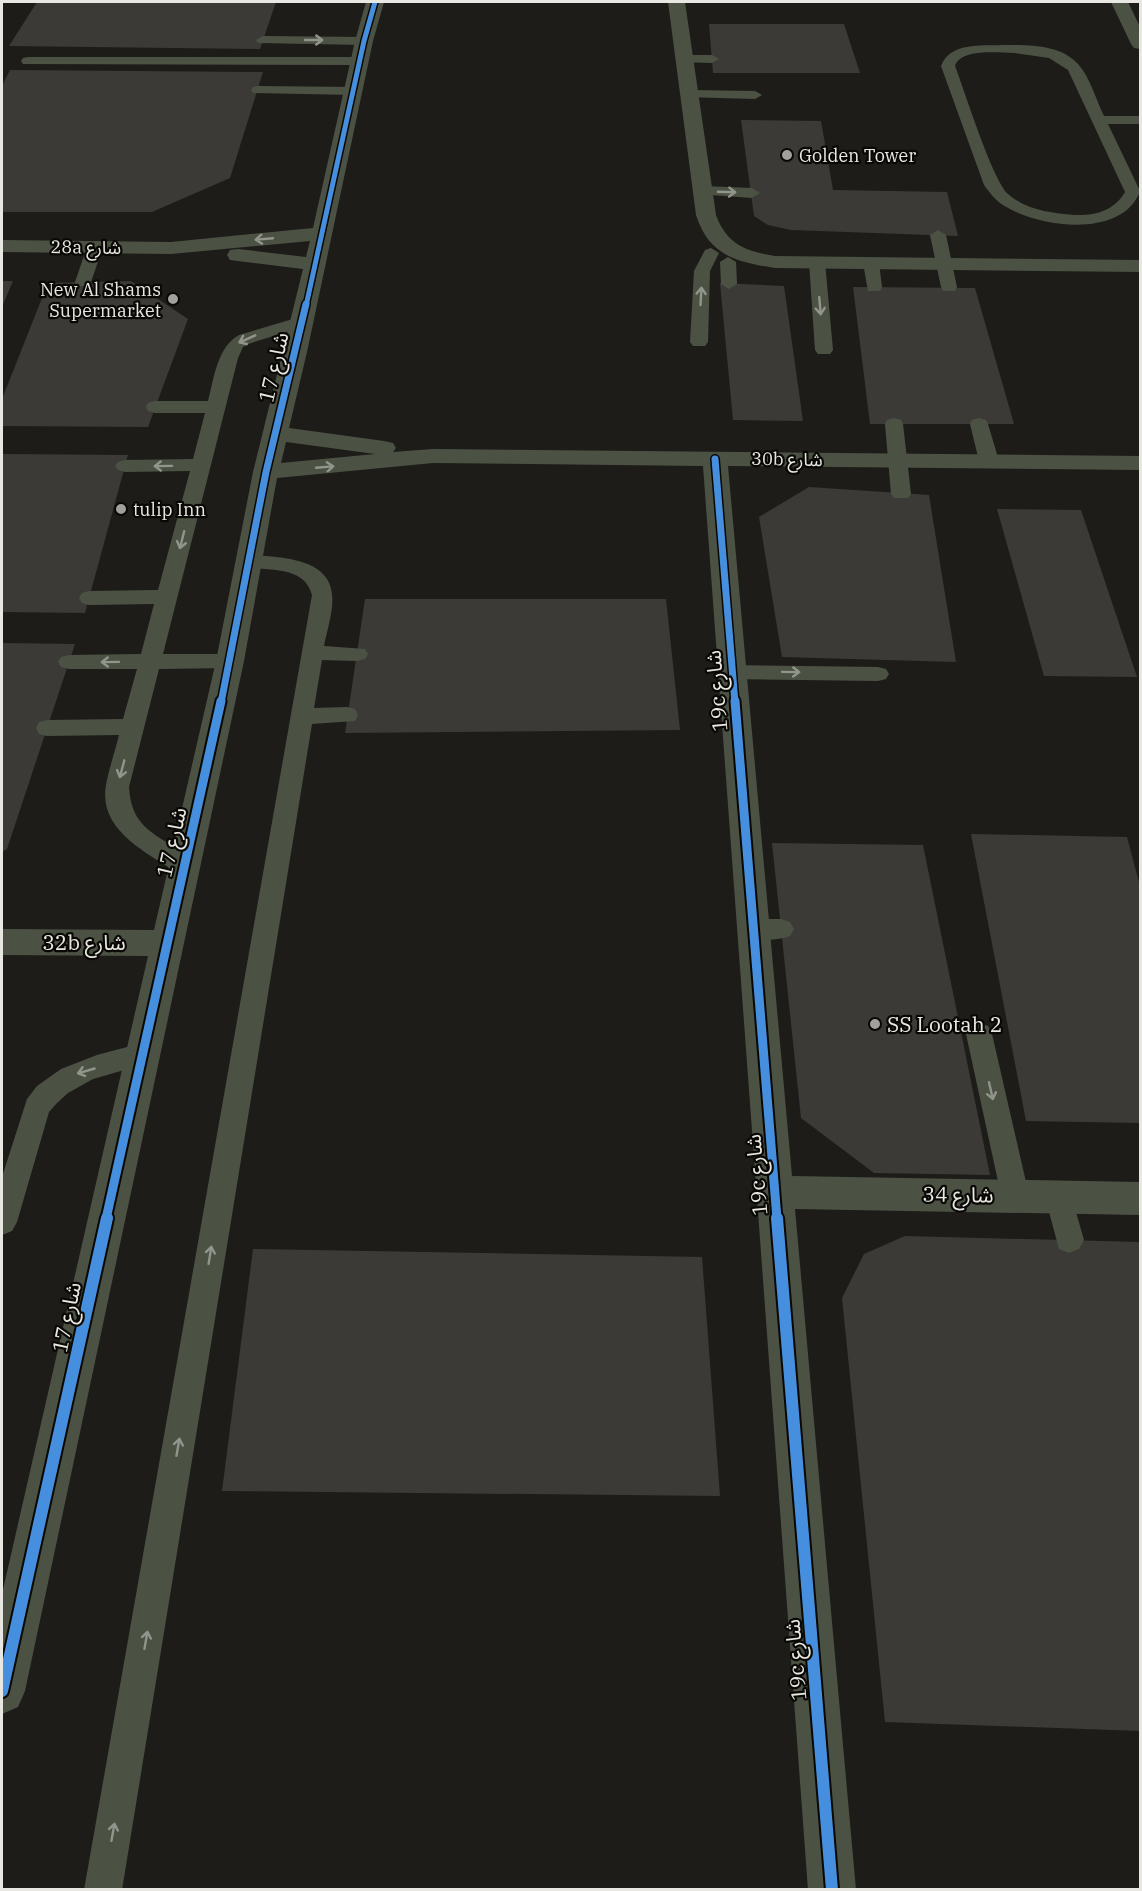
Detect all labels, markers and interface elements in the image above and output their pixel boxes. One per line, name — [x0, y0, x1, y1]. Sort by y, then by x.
one-way arrow — [303, 34, 323, 46]
place label: Golden Tower — [799, 144, 916, 167]
marker: Golden Tower — [780, 148, 794, 162]
one-way arrow — [717, 187, 737, 198]
one-way arrow — [255, 234, 274, 245]
street label: 28a شارع — [50, 235, 122, 262]
place label: New Al Shams Supermarket — [40, 278, 161, 322]
one-way arrow — [696, 287, 707, 307]
marker: New Al Shams Supermarket — [166, 292, 180, 306]
one-way arrow — [815, 296, 826, 316]
street label: شارع 17 — [251, 329, 297, 405]
one-way arrow — [239, 334, 257, 345]
street label: 30b شارع — [751, 447, 823, 474]
one-way arrow — [154, 460, 174, 472]
one-way arrow — [314, 461, 334, 472]
place label: tulip Inn — [133, 498, 206, 521]
marker: tulip Inn — [114, 502, 128, 516]
one-way arrow — [176, 530, 187, 549]
street label: 19c شارع — [698, 649, 736, 733]
one-way arrow — [101, 656, 121, 668]
one-way arrow — [781, 667, 801, 678]
one-way arrow — [116, 760, 128, 779]
street label: شارع 17 — [149, 804, 195, 880]
street label: 32b شارع — [42, 928, 126, 958]
place label: SS Lootah 2 — [887, 1010, 1002, 1038]
marker: SS Lootah 2 — [868, 1017, 882, 1031]
one-way arrow — [76, 1066, 95, 1077]
one-way arrow — [986, 1081, 998, 1100]
street label: 19c شارع — [738, 1133, 776, 1217]
street label: شارع 34 — [922, 1179, 994, 1211]
one-way arrow — [205, 1246, 216, 1265]
street label: شارع 17 — [45, 1279, 89, 1355]
one-way arrow — [173, 1438, 184, 1458]
street label: 19c شارع — [777, 1618, 815, 1702]
one-way arrow — [140, 1630, 151, 1650]
one-way arrow — [108, 1822, 119, 1842]

